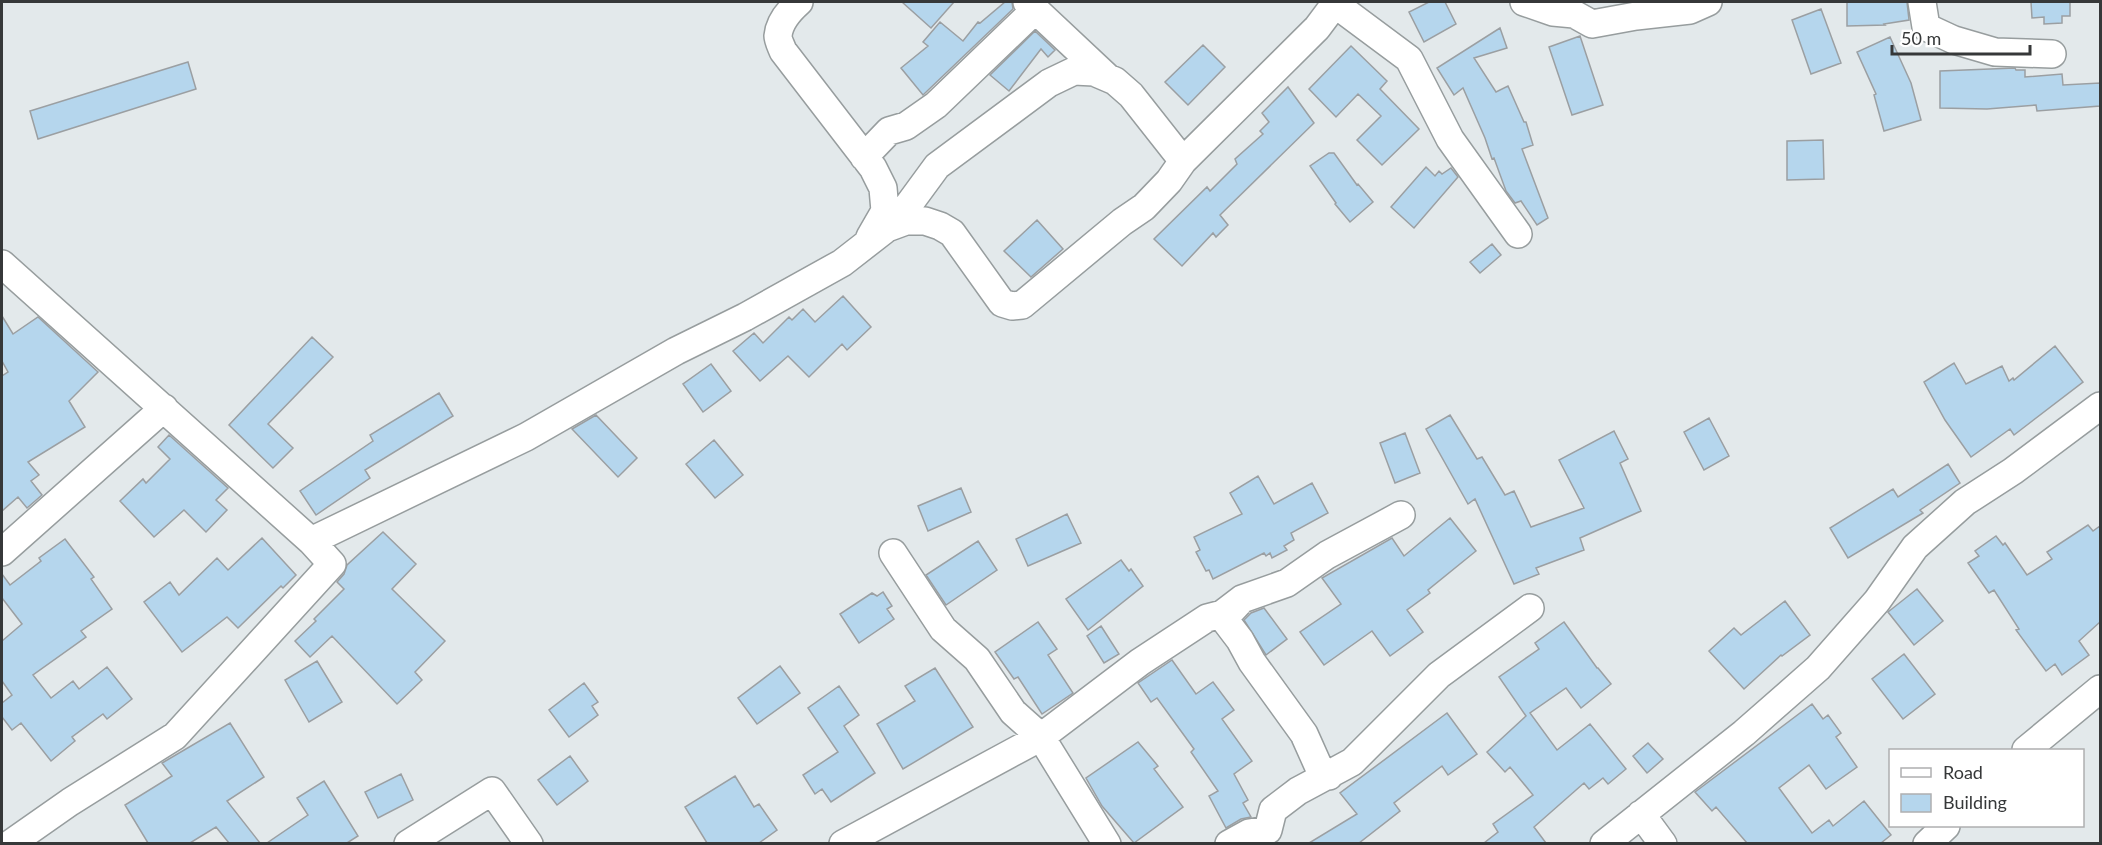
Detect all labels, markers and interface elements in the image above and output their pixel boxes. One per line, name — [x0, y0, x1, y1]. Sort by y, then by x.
scale bar — [1892, 18, 2030, 56]
text: 50 m — [1901, 27, 1941, 49]
legend — [1889, 749, 2084, 827]
text: Road — [1943, 761, 1983, 783]
text: Building — [1943, 791, 2007, 813]

